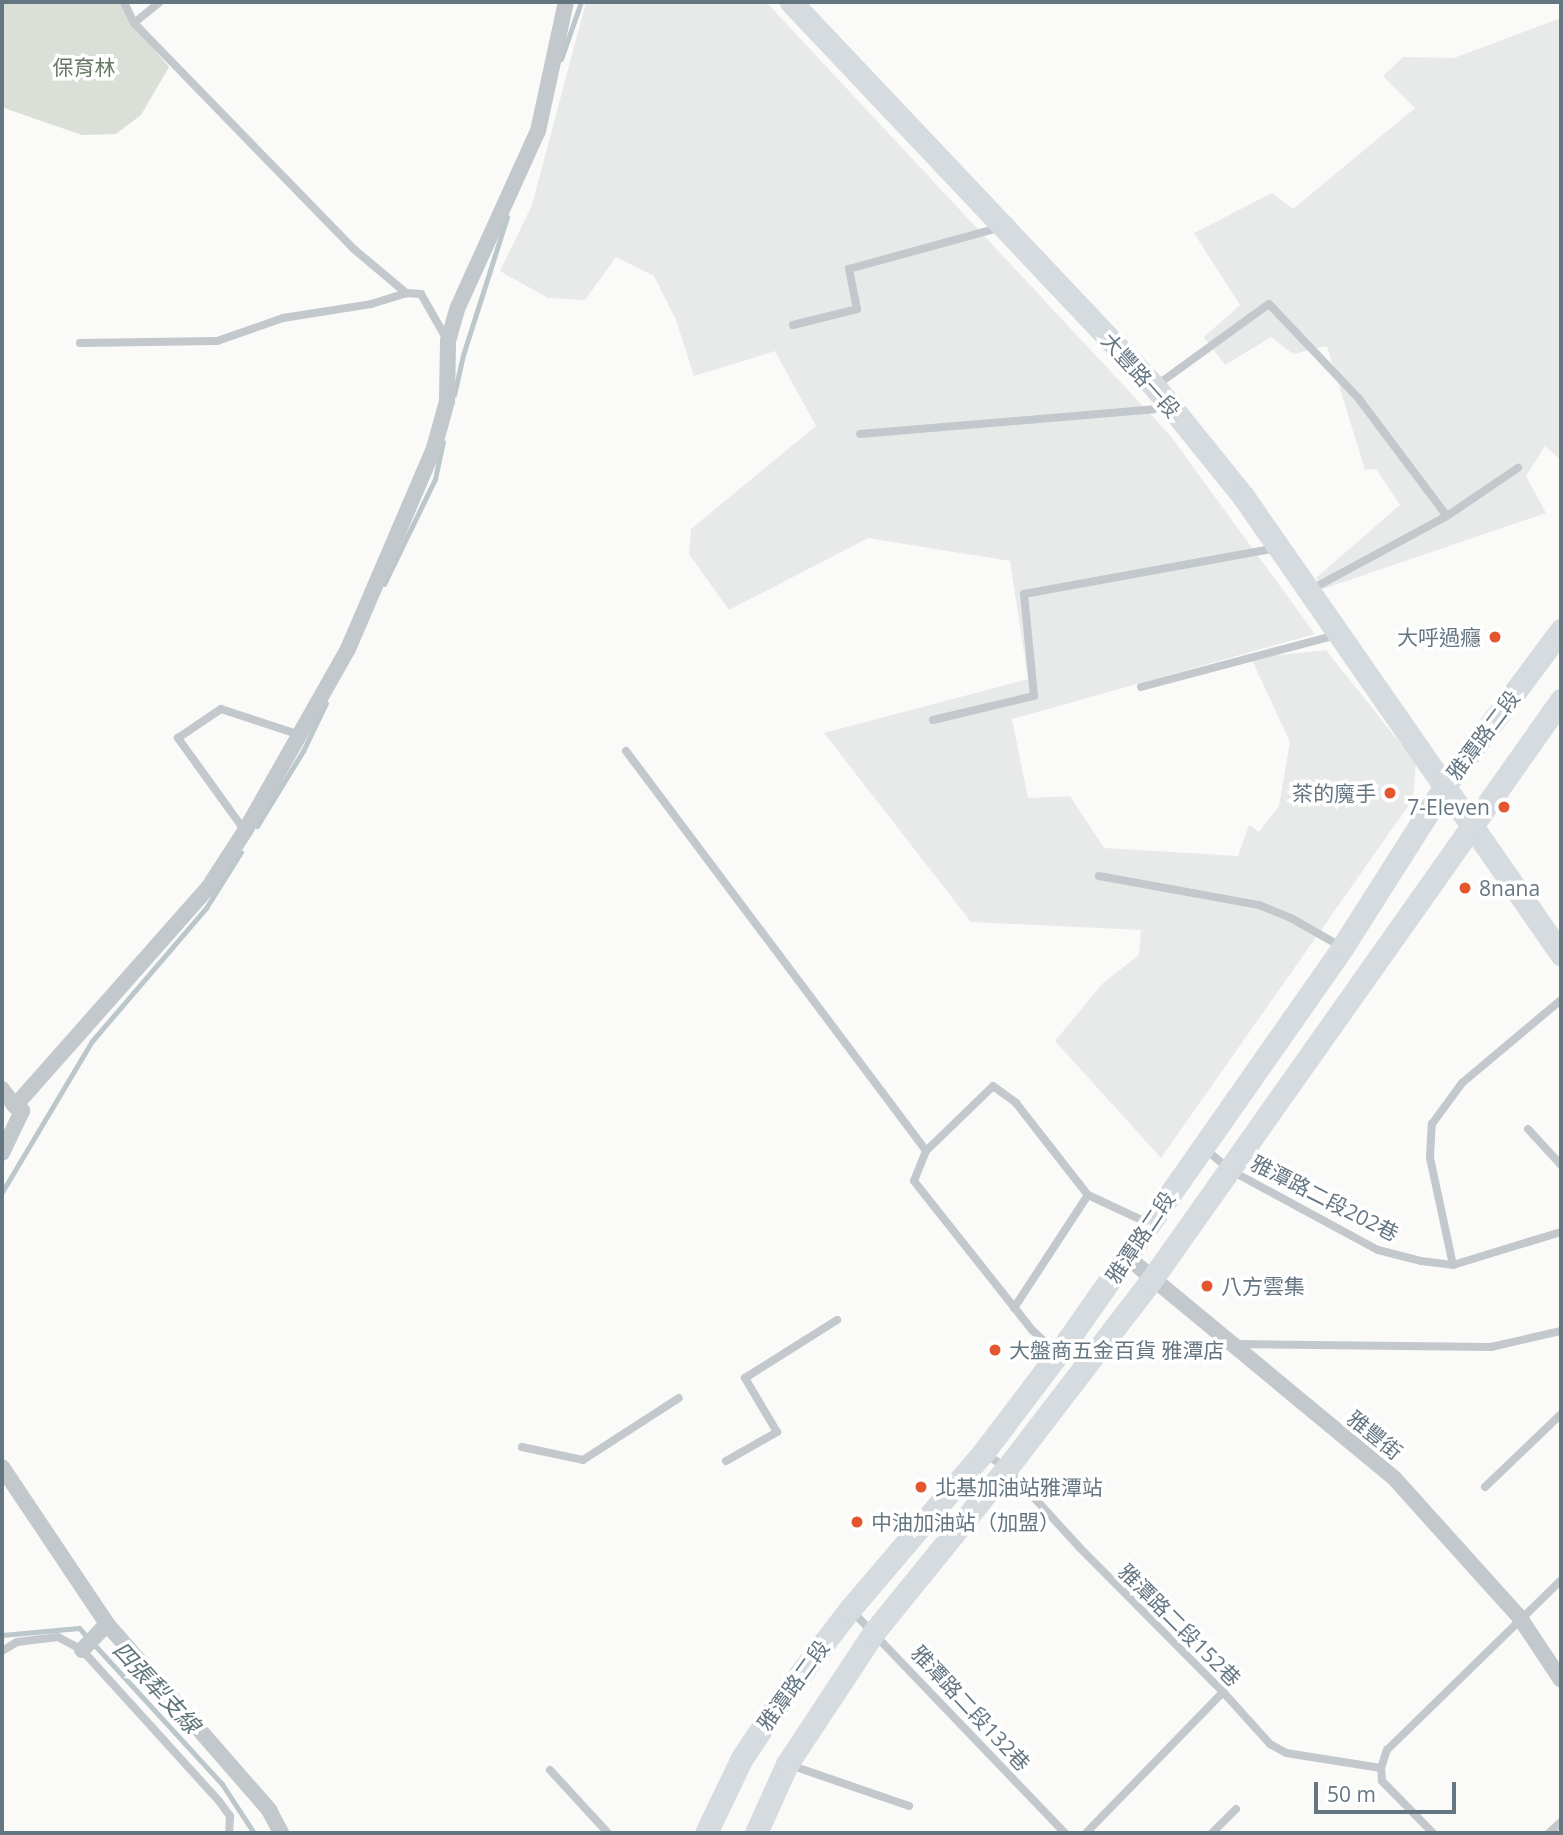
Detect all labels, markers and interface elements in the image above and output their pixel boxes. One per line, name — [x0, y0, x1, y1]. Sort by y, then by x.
park label: 保育林 — [53, 54, 115, 80]
street label: 大豐路一段 — [1097, 328, 1185, 422]
place label: 大呼過癮 — [1397, 624, 1481, 650]
marker: 大呼過癮 — [1487, 629, 1503, 645]
street label: 雅潭路二段 — [1441, 685, 1525, 785]
place label: 茶的魔手 — [1292, 780, 1376, 806]
marker: 茶的魔手 — [1382, 785, 1398, 801]
place label: 7-Eleven — [1407, 794, 1490, 820]
marker: 7-Eleven — [1496, 799, 1512, 815]
place label: 8nana — [1479, 875, 1540, 901]
marker: 8nana — [1457, 880, 1473, 896]
street label: 雅潭路二段202巷 — [1247, 1150, 1403, 1246]
street label: 雅潭路二段 — [1100, 1186, 1180, 1288]
place label: 八方雲集 — [1221, 1273, 1305, 1299]
marker: 八方雲集 — [1199, 1278, 1215, 1294]
place label: 大盤商五金百貨 雅潭店 — [1009, 1337, 1224, 1363]
marker: 大盤商五金百貨 雅潭店 — [987, 1342, 1003, 1358]
street label: 雅豐街 — [1343, 1405, 1407, 1465]
place label: 北基加油站雅潭站 — [935, 1474, 1103, 1500]
marker: 北基加油站雅潭站 — [913, 1479, 929, 1495]
place label: 中油加油站（加盟） — [871, 1509, 1060, 1535]
marker: 中油加油站（加盟） — [849, 1514, 865, 1530]
street label: 雅潭路二段152巷 — [1114, 1559, 1246, 1691]
street label: 雅潭路二段 — [752, 1635, 834, 1735]
water label: 四張犁支線 — [108, 1636, 206, 1738]
street label: 雅潭路二段132巷 — [907, 1640, 1035, 1776]
scale bar — [1318, 1769, 1460, 1813]
text: 50 m — [1327, 1780, 1376, 1808]

